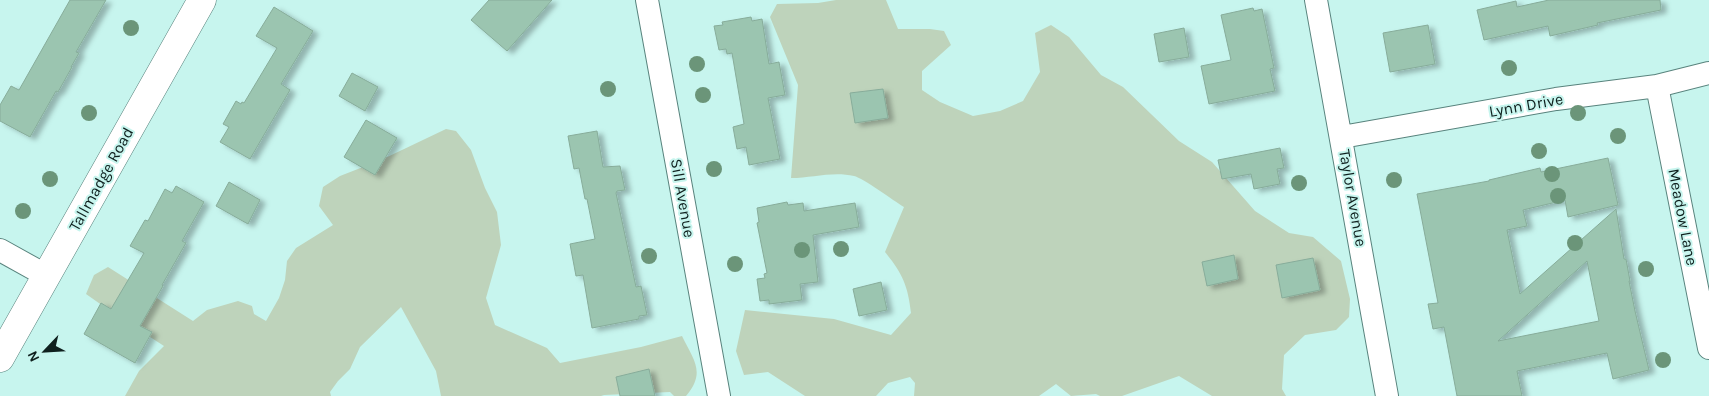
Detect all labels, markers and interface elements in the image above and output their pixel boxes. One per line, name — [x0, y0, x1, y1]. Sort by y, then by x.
street label: Lynn Drive — [1487, 89, 1565, 121]
street label: Tallmadge Road — [65, 124, 137, 234]
street label: Taylor Avenue — [1335, 148, 1371, 248]
street label: Sill Avenue — [667, 157, 699, 239]
street label: Meadow Lane — [1664, 167, 1702, 267]
north arrow — [20, 326, 70, 376]
text: N — [24, 348, 43, 364]

